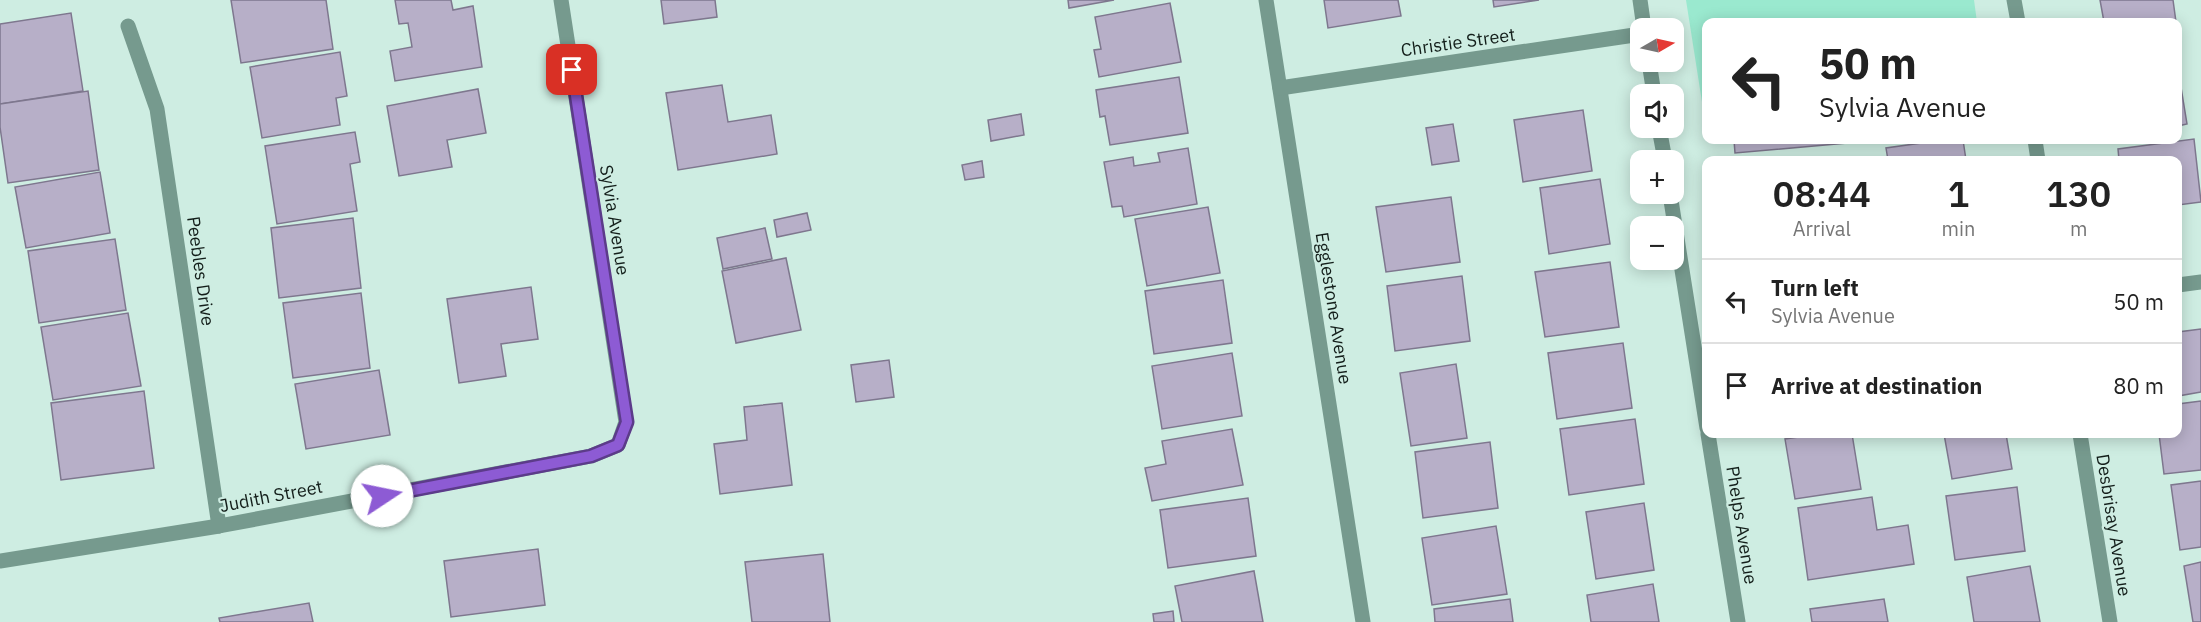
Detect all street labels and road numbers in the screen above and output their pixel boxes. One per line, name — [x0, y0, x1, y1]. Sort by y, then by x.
street label: Christie Street — [1399, 23, 1517, 61]
street label: Sylvia Avenue — [595, 163, 635, 277]
street label: Peebles Drive — [182, 215, 220, 327]
street label: Egglestone Avenue — [1311, 230, 1357, 386]
street label: Desbrisay Avenue — [2091, 452, 2137, 598]
street label: Phelps Avenue — [1721, 464, 1763, 586]
street label: Judith Street — [218, 475, 324, 517]

